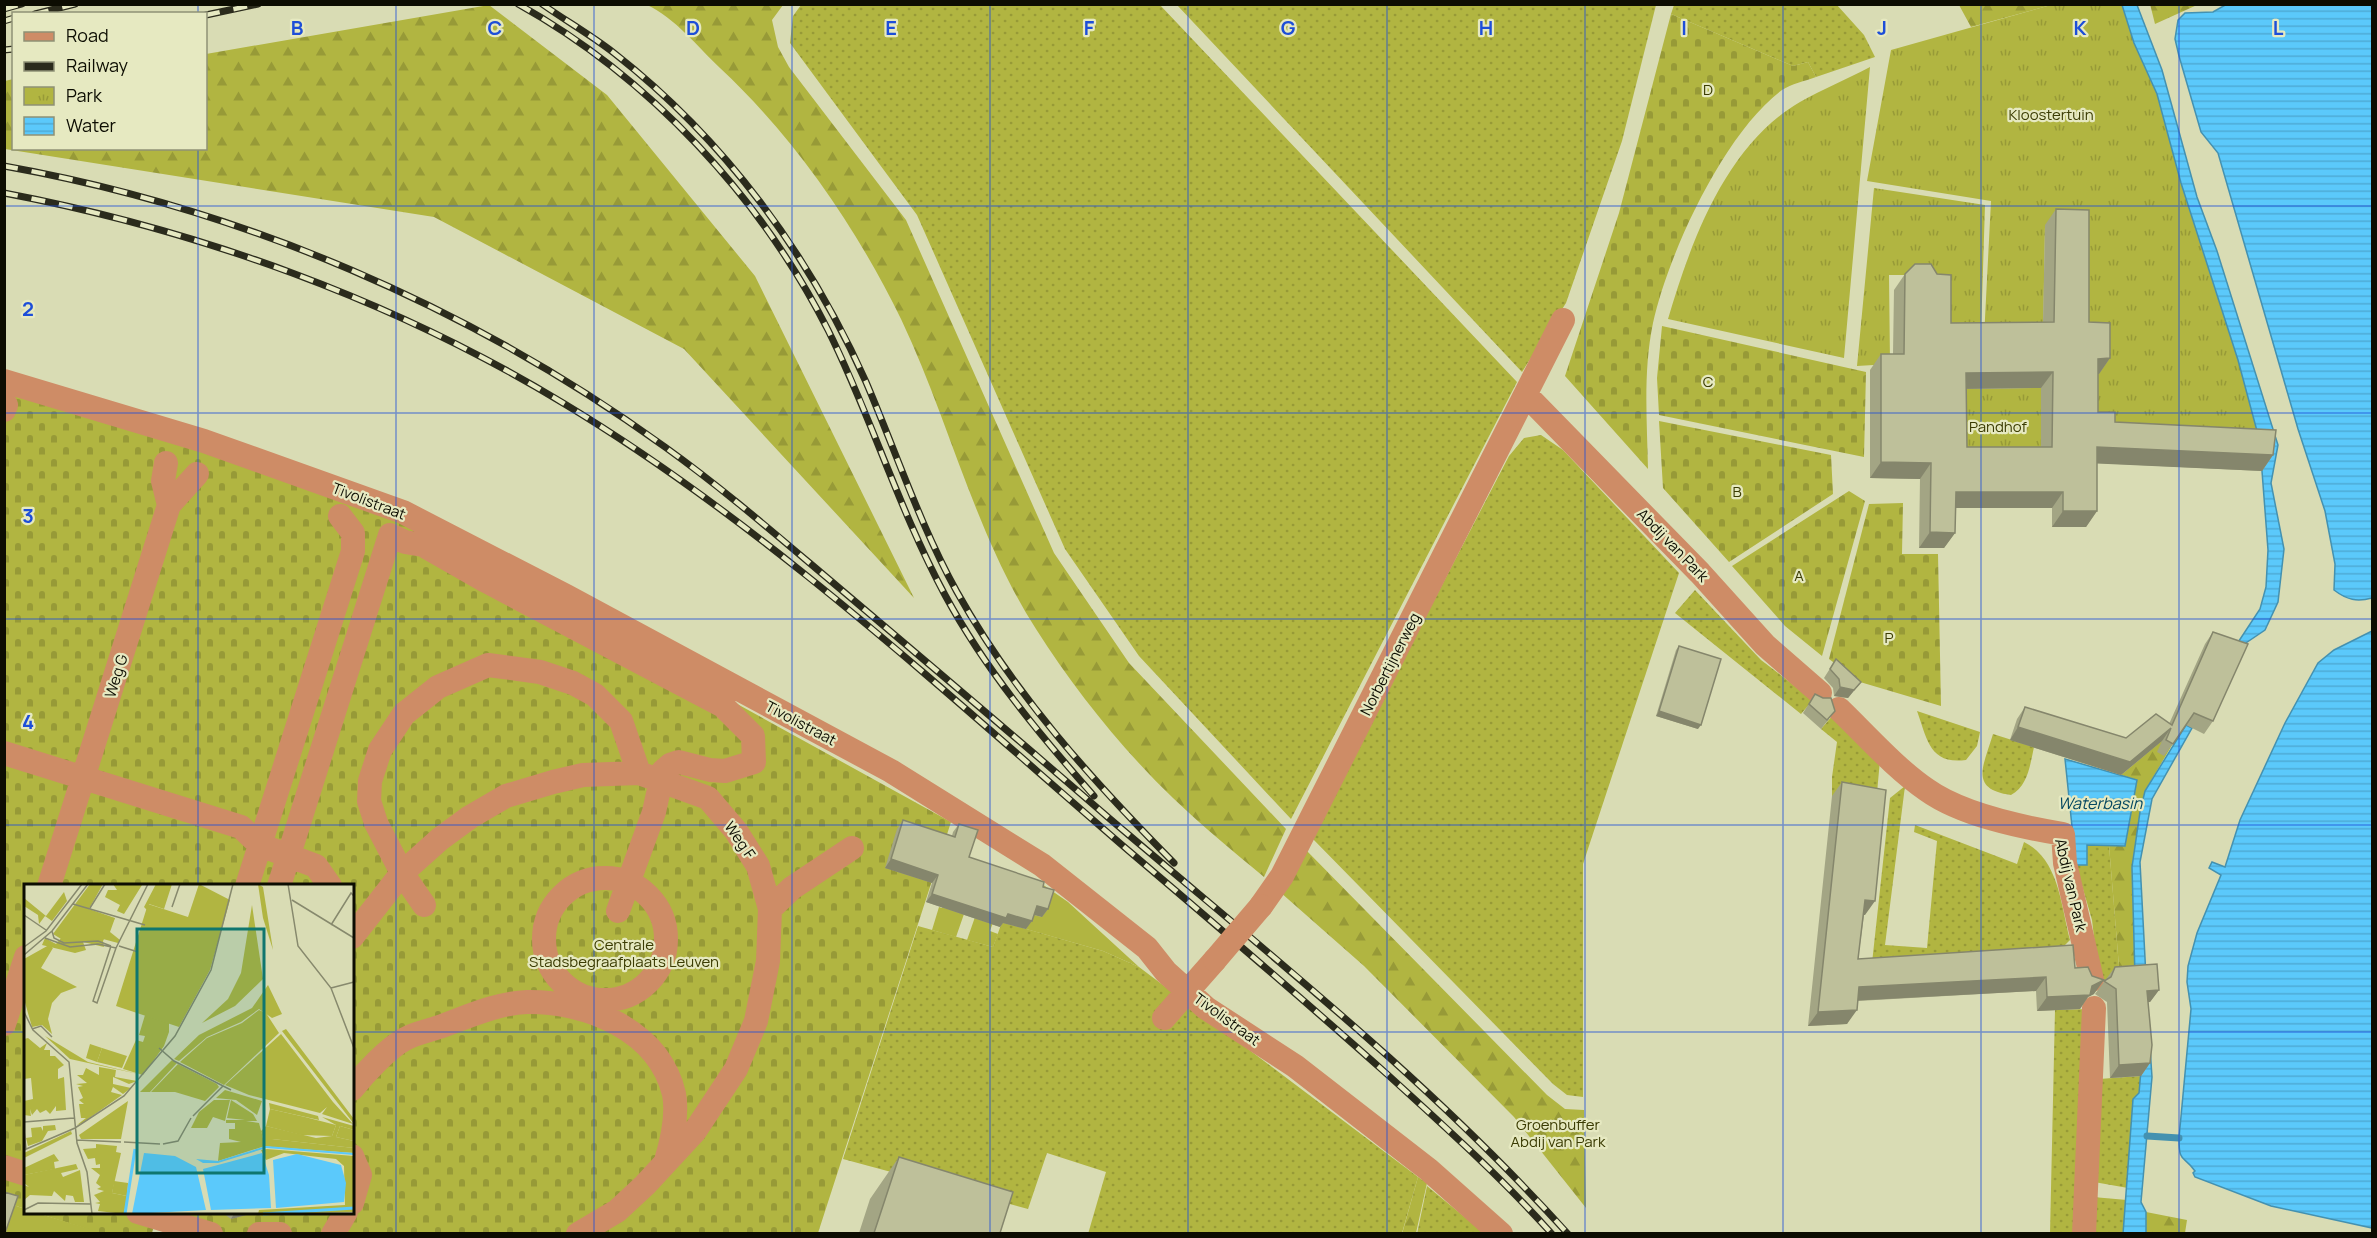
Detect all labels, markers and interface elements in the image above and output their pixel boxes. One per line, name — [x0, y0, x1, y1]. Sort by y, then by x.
legend — [12, 12, 207, 150]
text: B — [291, 14, 304, 41]
text: C — [488, 14, 502, 41]
text: D — [686, 14, 700, 41]
text: E — [885, 14, 897, 41]
text: F — [1084, 14, 1095, 41]
text: G — [1281, 14, 1296, 41]
text: H — [1479, 14, 1493, 41]
text: I — [1681, 14, 1687, 41]
text: J — [1877, 14, 1887, 41]
text: K — [2074, 14, 2087, 41]
text: L — [2273, 14, 2284, 41]
text: Road — [66, 23, 109, 47]
text: Railway — [66, 53, 128, 77]
park label: D — [1703, 79, 1713, 100]
text: Park — [66, 83, 103, 107]
park label: Kloostertuin — [2008, 104, 2094, 125]
text: Water — [66, 113, 116, 137]
text: 2 — [22, 295, 34, 322]
park label: C — [1703, 371, 1714, 392]
park label: Pandhof — [1969, 416, 2028, 437]
street label: Tivolistraat — [329, 477, 409, 525]
park label: B — [1732, 481, 1742, 502]
text: 3 — [22, 502, 34, 529]
street label: Abdij van Park — [1633, 504, 1714, 587]
park label: A — [1794, 565, 1804, 586]
street label: Norbertijnerweg — [1355, 609, 1425, 719]
park label: P — [1884, 627, 1894, 648]
street label: Weg G — [99, 651, 133, 700]
street label: Tivolistraat — [762, 696, 840, 750]
text: 4 — [22, 708, 34, 735]
water label: Waterbasin — [2058, 792, 2143, 814]
street label: Weg F — [720, 817, 761, 863]
street label: Abdij van Park — [2050, 836, 2092, 934]
inset map — [24, 884, 354, 1214]
park label: Centrale Stadsbegraafplaats Leuven — [529, 934, 719, 972]
street label: Tivolistraat — [1190, 988, 1264, 1050]
park label: Groenbuffer Abdij van Park — [1511, 1114, 1606, 1152]

